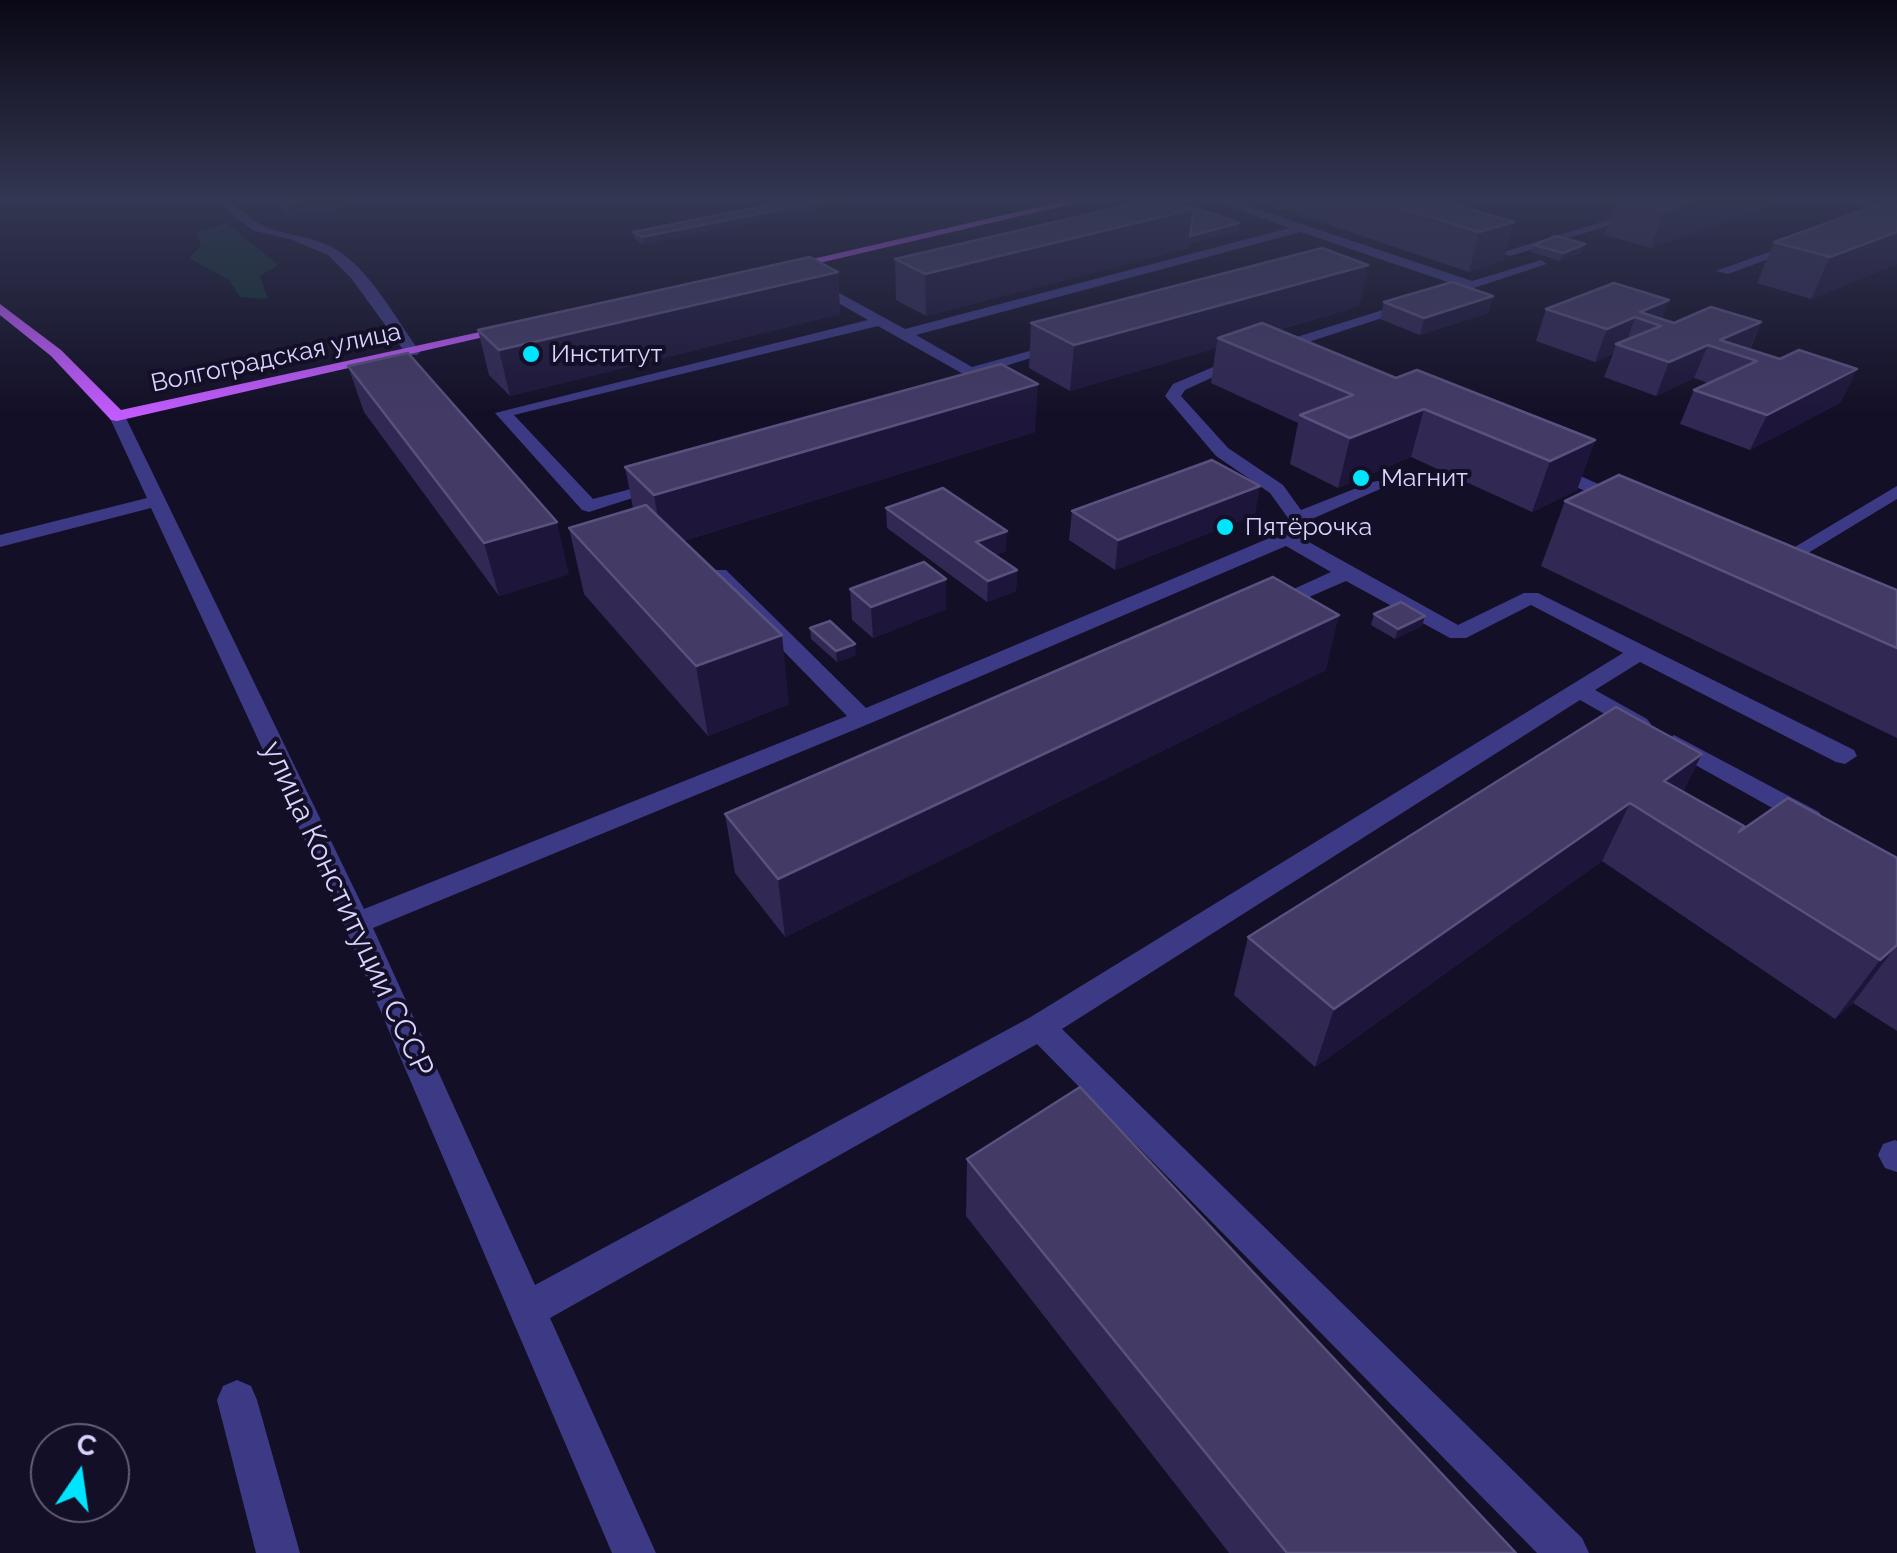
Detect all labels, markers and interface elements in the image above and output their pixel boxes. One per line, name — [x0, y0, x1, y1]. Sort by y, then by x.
street label: Волгоградская улица — [148, 317, 404, 399]
place label: Институт — [551, 339, 662, 369]
marker: Институт — [520, 343, 542, 365]
place label: Магнит — [1381, 463, 1468, 493]
marker: Магнит — [1350, 467, 1372, 489]
place label: Пятёрочка — [1245, 512, 1372, 542]
marker: Пятёрочка — [1214, 516, 1236, 538]
street label: улица Конституции СССР — [253, 736, 441, 1082]
north arrow — [30, 1423, 130, 1523]
text: С — [73, 1427, 99, 1463]

